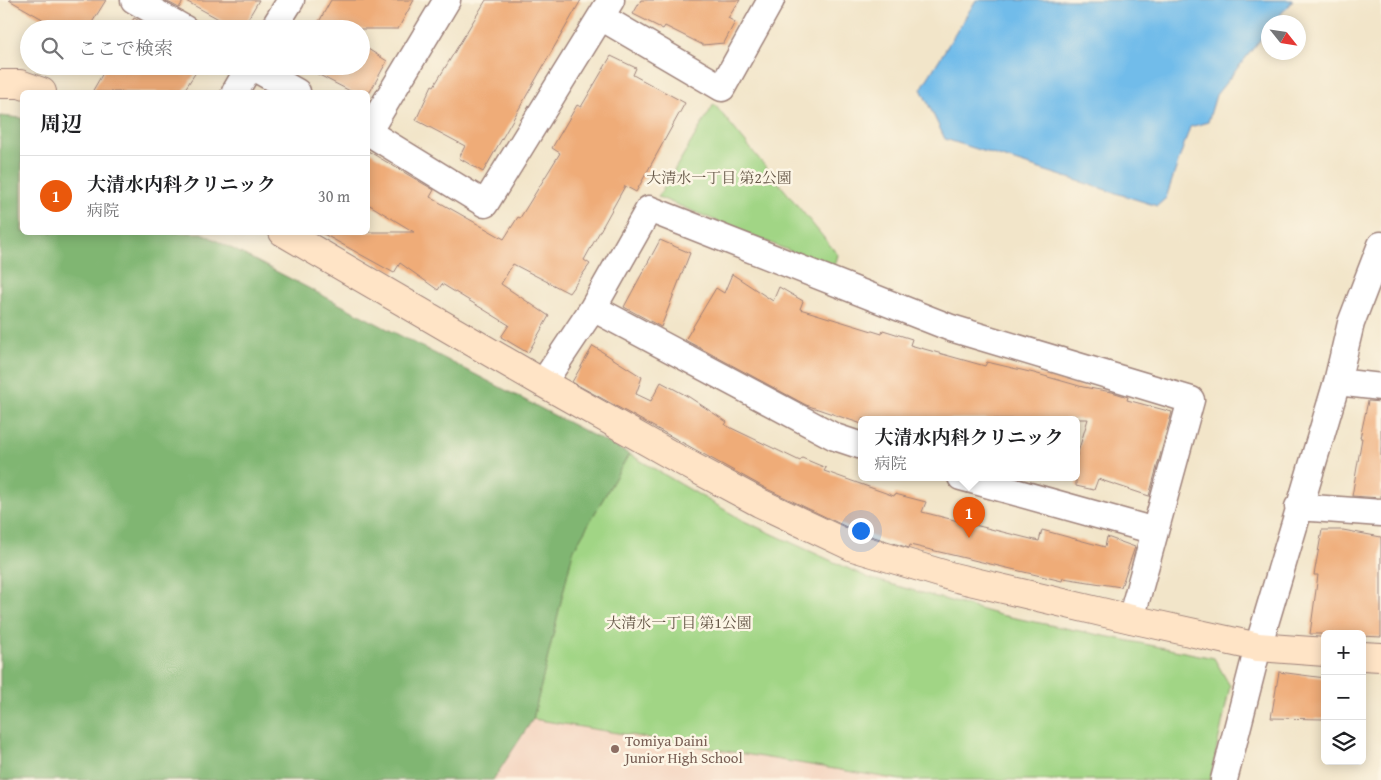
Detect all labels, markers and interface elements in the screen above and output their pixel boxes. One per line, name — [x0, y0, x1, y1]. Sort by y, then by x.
north arrow — [1261, 15, 1306, 60]
search box — [20, 20, 370, 75]
icon: search — [38, 34, 66, 62]
text: ここで検索 — [78, 34, 173, 62]
text: 周辺 — [40, 108, 82, 139]
park label: 大清水一丁目 第2公園 — [646, 167, 792, 188]
text: 大清水内科クリニック — [87, 170, 276, 198]
text: 1 — [52, 184, 60, 208]
text: 30 m — [318, 184, 350, 208]
text: 病院 — [87, 198, 119, 222]
popup — [858, 416, 1080, 481]
text: 大清水内科クリニック — [875, 423, 1063, 451]
text: 病院 — [875, 451, 907, 475]
pin: 1 — [953, 497, 985, 538]
your location — [848, 518, 874, 544]
park label: 大清水一丁目 第1公園 — [606, 612, 752, 633]
map controls — [1321, 630, 1366, 765]
button: + — [1321, 630, 1366, 675]
button: − — [1321, 675, 1366, 720]
button: layers — [1321, 720, 1366, 765]
place label: Tomiya Daini Junior High School — [623, 730, 743, 768]
marker: Tomiya Daini Junior High School — [609, 743, 621, 755]

